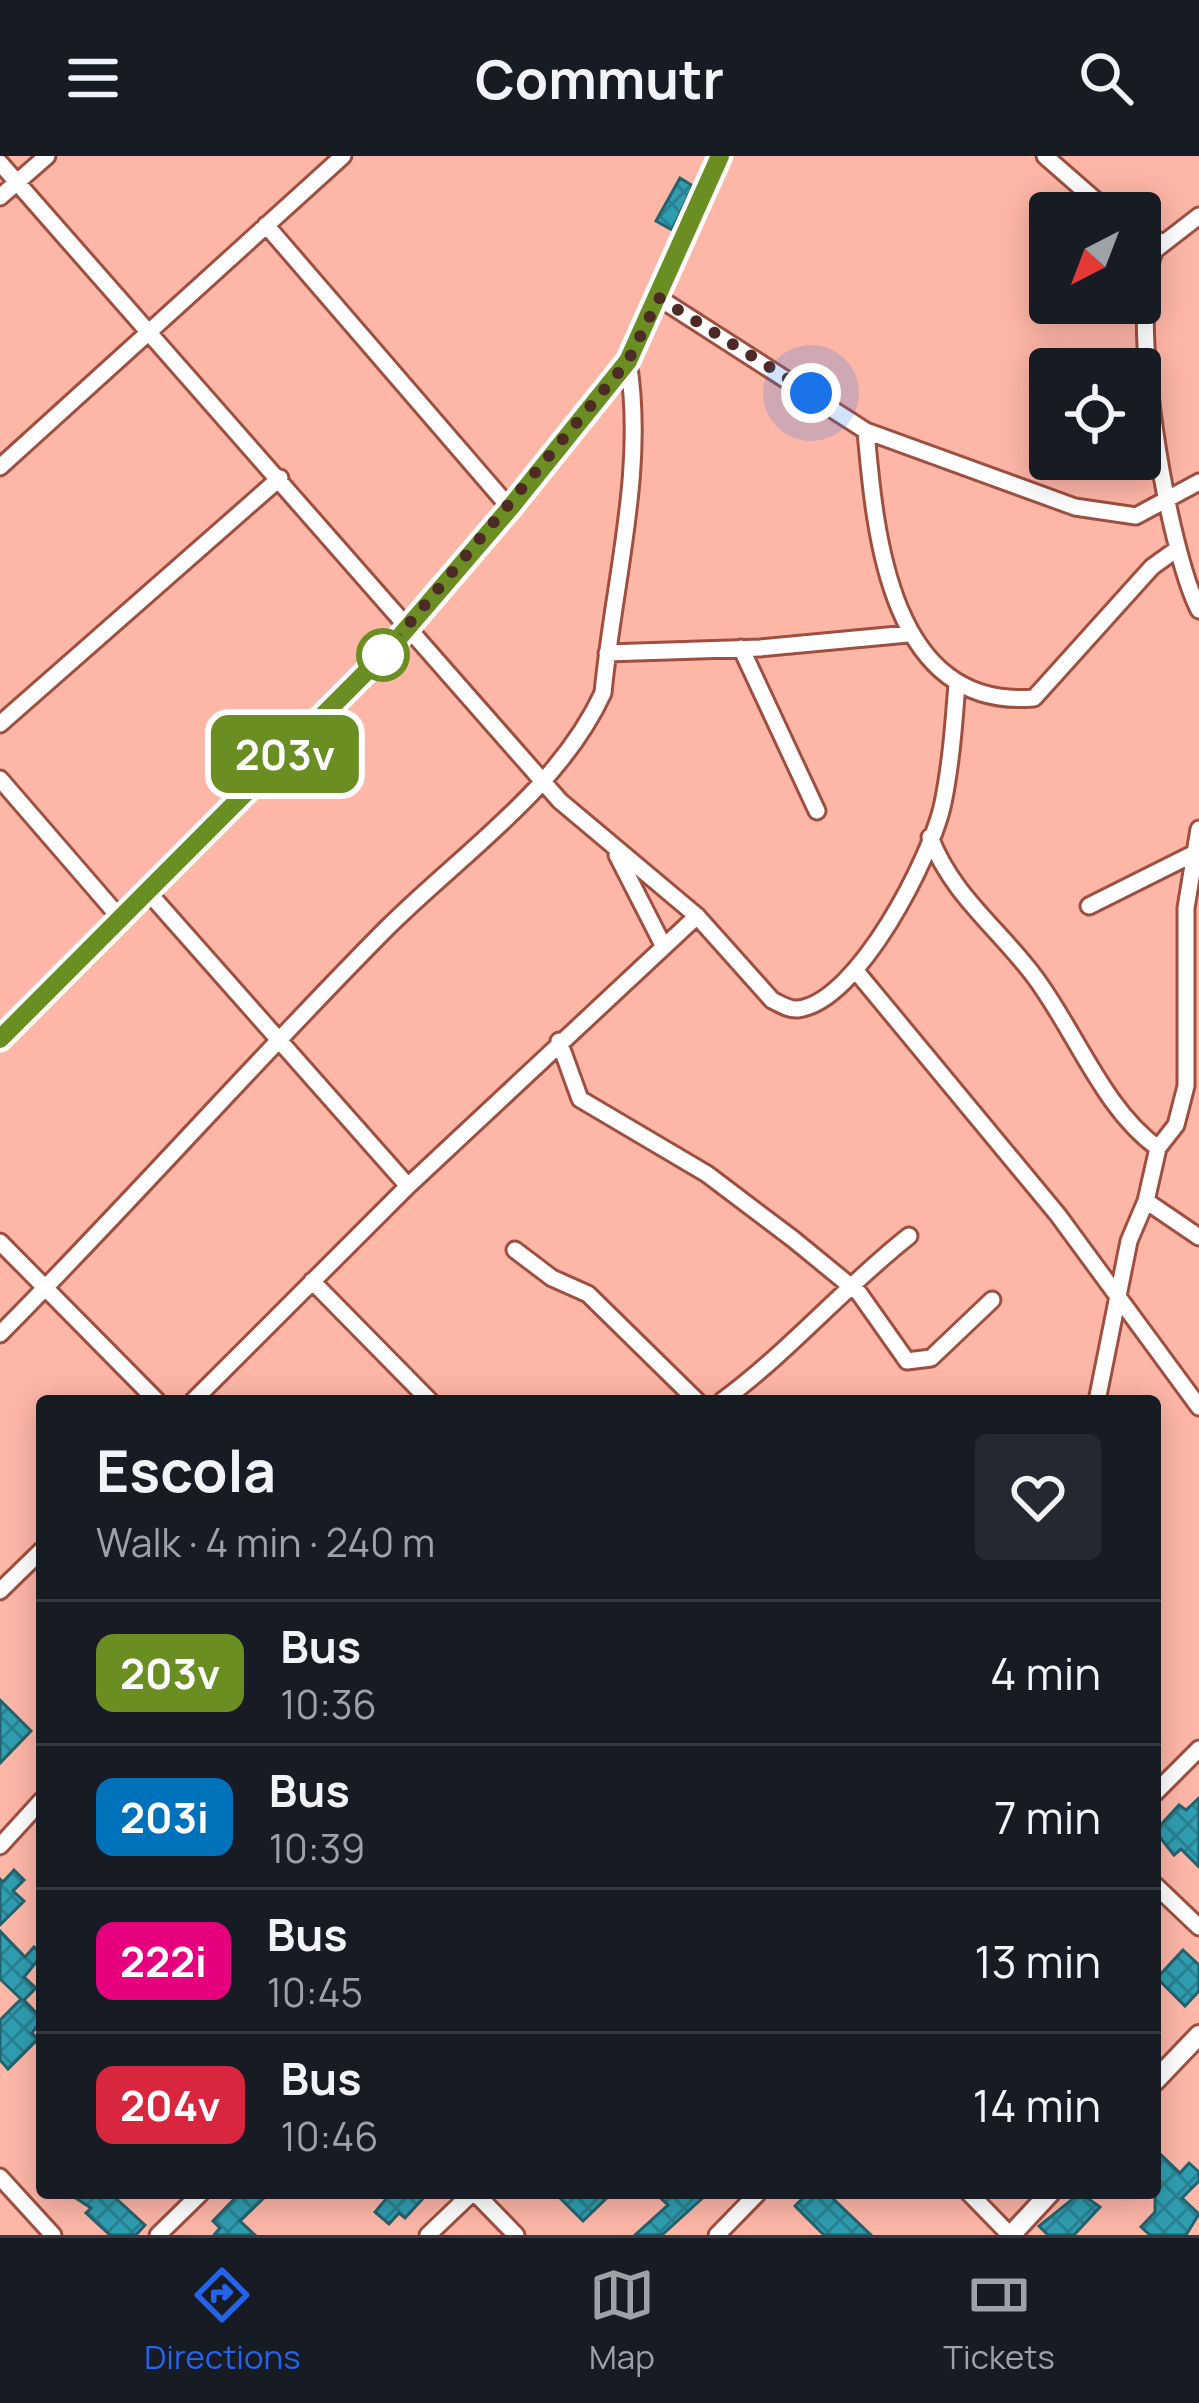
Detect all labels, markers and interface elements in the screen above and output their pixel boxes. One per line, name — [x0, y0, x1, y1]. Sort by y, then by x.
text: Commutr — [475, 41, 724, 115]
icon: menu — [60, 45, 126, 111]
icon: search — [1073, 45, 1139, 111]
north arrow — [1029, 192, 1161, 324]
map controls — [1029, 192, 1161, 480]
button: locate — [1029, 348, 1161, 480]
your location — [781, 363, 841, 423]
unlabelled marker — [358, 630, 408, 680]
line badge: 203v — [201, 715, 369, 793]
text: 203v — [235, 725, 335, 783]
text: Escola — [96, 1431, 276, 1509]
button: heart — [975, 1434, 1101, 1560]
text: Walk · 4 min · 240 m — [96, 1515, 435, 1569]
text: Bus — [280, 1615, 361, 1677]
text: 4 min — [990, 1642, 1101, 1704]
text: 203v — [120, 1644, 220, 1702]
text: 10:36 — [280, 1677, 377, 1731]
text: Bus — [269, 1759, 350, 1821]
text: 7 min — [994, 1786, 1101, 1848]
text: 203i — [120, 1788, 209, 1846]
text: 10:39 — [269, 1821, 365, 1875]
text: Bus — [267, 1903, 348, 1965]
text: 13 min — [974, 1930, 1101, 1992]
text: 222i — [120, 1932, 207, 1990]
text: 10:45 — [267, 1965, 363, 2019]
text: Bus — [281, 2047, 362, 2109]
text: 14 min — [973, 2074, 1101, 2136]
text: 204v — [120, 2076, 221, 2134]
text: 10:46 — [281, 2109, 378, 2163]
tab: Directions — [144, 2262, 301, 2379]
tab: Map — [589, 2262, 655, 2379]
tab: Tickets — [943, 2262, 1055, 2379]

